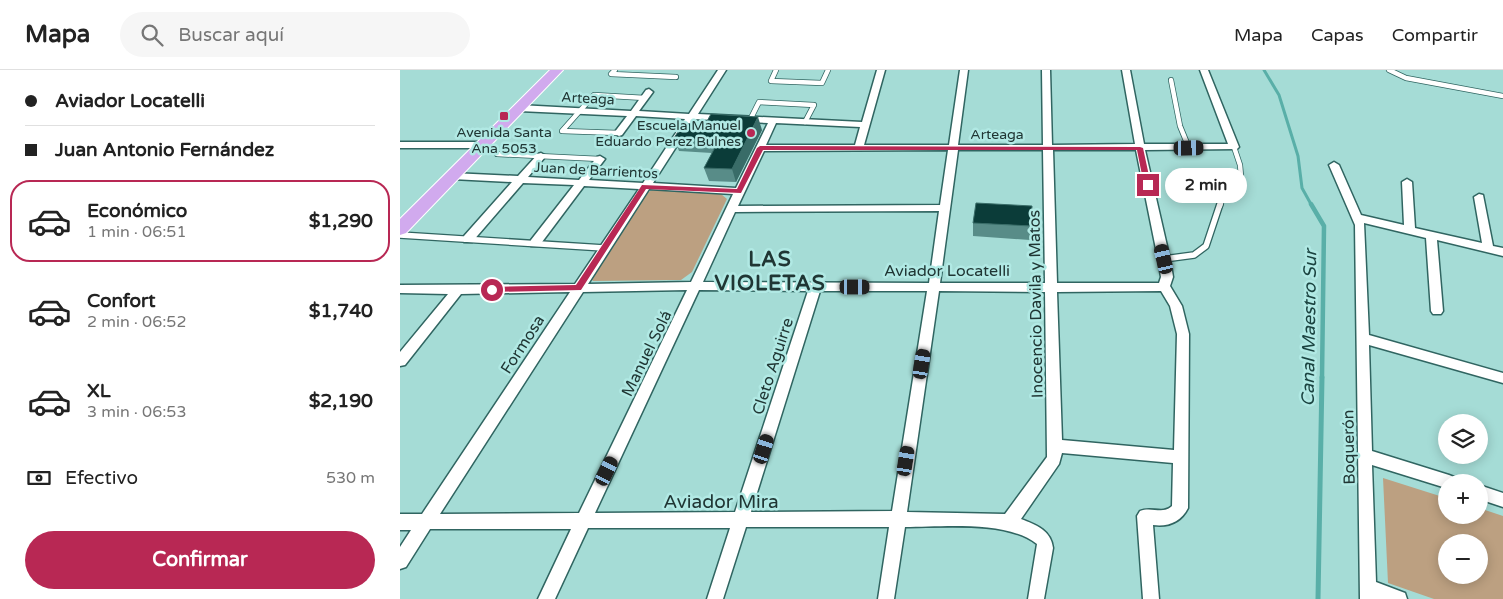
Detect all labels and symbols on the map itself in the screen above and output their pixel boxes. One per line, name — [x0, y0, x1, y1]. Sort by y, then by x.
street label: Arteaga — [561, 89, 615, 108]
marker: Avenida Santa Ana 5053 — [498, 110, 510, 122]
place label: Escuela Manuel Eduardo Perez Bulnes — [595, 117, 741, 150]
place label: Avenida Santa Ana 5053 — [456, 124, 552, 157]
street label: Arteaga — [970, 126, 1024, 143]
marker: Escuela Manuel Eduardo Perez Bulnes — [745, 127, 757, 139]
car — [1173, 140, 1204, 156]
street label: Juan de Barrientos — [534, 159, 659, 182]
callout: 2 min — [1166, 168, 1248, 202]
route end — [1137, 174, 1159, 196]
street label: Inocencio Davila y Matos — [1024, 210, 1048, 398]
car — [1153, 243, 1174, 275]
district label: LAS VIOLETAS — [714, 247, 826, 296]
water label: Canal Maestro Sur — [1297, 247, 1321, 407]
street label: Aviador Locatelli — [884, 261, 1010, 281]
route start — [481, 279, 503, 301]
car — [840, 280, 870, 295]
street label: Manuel Solá — [617, 307, 676, 400]
street label: Formosa — [496, 311, 549, 378]
street label: Cleto Aguirre — [748, 315, 798, 417]
car — [912, 348, 931, 380]
street label: Boquerón — [1338, 409, 1360, 485]
car — [752, 432, 775, 466]
car — [896, 445, 915, 477]
car — [593, 454, 620, 488]
street label: Aviador Mira — [663, 491, 779, 513]

